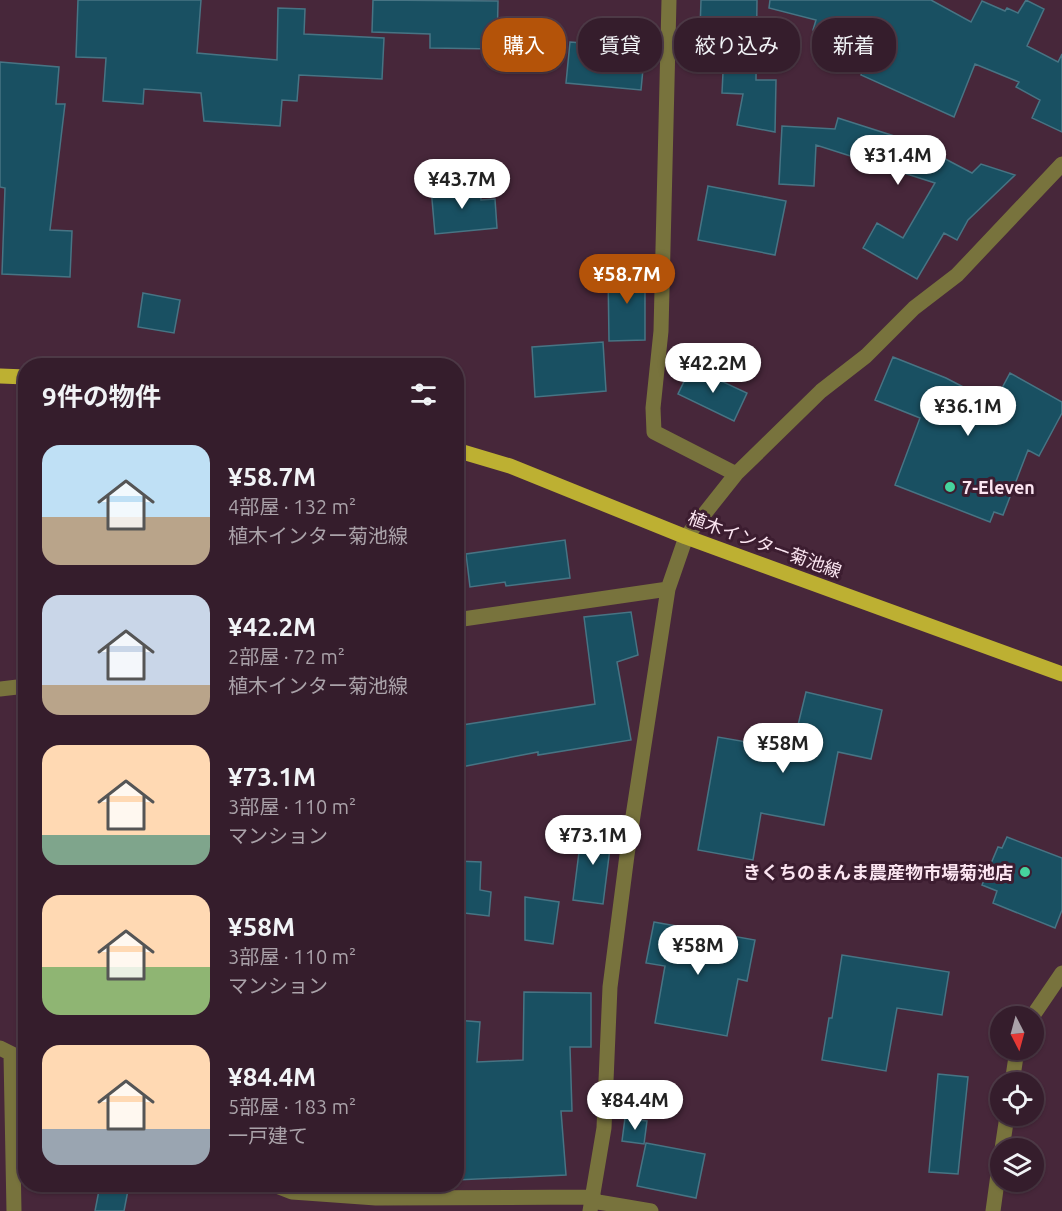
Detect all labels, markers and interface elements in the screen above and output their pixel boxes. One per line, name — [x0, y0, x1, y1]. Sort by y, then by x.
chip: 購入 — [482, 18, 566, 72]
chip: 賃貸 — [578, 18, 662, 72]
chip: 絞り込み — [674, 18, 800, 72]
chip: 新着 — [812, 18, 896, 72]
pin: ¥31.4M — [849, 135, 947, 186]
text: ¥31.4M — [864, 143, 932, 166]
pin: ¥43.7M — [413, 159, 511, 210]
text: ¥43.7M — [428, 167, 496, 190]
pin: ¥58.7M — [578, 254, 676, 305]
text: ¥58.7M — [593, 262, 661, 285]
pin: ¥42.2M — [664, 343, 762, 394]
text: ¥42.2M — [679, 351, 747, 374]
icon: filters — [407, 378, 440, 411]
text: 9件の物件 — [42, 382, 161, 411]
pin: ¥36.1M — [919, 386, 1017, 437]
text: ¥36.1M — [934, 394, 1002, 417]
text: ¥58.7M — [228, 462, 316, 491]
icon: home — [90, 469, 162, 541]
place label: 7-Eleven — [962, 477, 1035, 497]
marker: 7-Eleven — [943, 480, 957, 494]
text: 4部屋 · 132 m² — [228, 495, 356, 518]
street label: 植木インター菊池線 — [685, 507, 845, 581]
text: 植木インター菊池線 — [228, 524, 408, 547]
text: ¥42.2M — [228, 612, 316, 641]
icon: home — [90, 619, 162, 691]
text: 2部屋 · 72 m² — [228, 645, 345, 668]
text: 植木インター菊池線 — [228, 674, 408, 697]
pin: ¥58M — [747, 723, 819, 774]
text: ¥58M — [757, 731, 809, 754]
text: ¥73.1M — [228, 762, 316, 791]
icon: home — [90, 769, 162, 841]
text: 3部屋 · 110 m² — [228, 795, 356, 818]
pin: ¥73.1M — [544, 815, 642, 866]
text: ¥73.1M — [559, 823, 627, 846]
text: マンション — [228, 824, 328, 847]
place label: きくちのまんま農産物市場菊池店 — [743, 862, 1013, 882]
marker: きくちのまんま農産物市場菊池店 — [1018, 865, 1032, 879]
text: ¥58M — [228, 912, 295, 941]
icon: home — [90, 919, 162, 991]
pin: ¥58M — [662, 925, 734, 976]
text: ¥58M — [672, 933, 724, 956]
text: 3部屋 · 110 m² — [228, 945, 356, 968]
text: マンション — [228, 974, 328, 997]
north arrow — [990, 1006, 1044, 1060]
map controls — [990, 1006, 1044, 1192]
text: ¥84.4M — [228, 1062, 316, 1091]
icon: home — [90, 1069, 162, 1141]
button: locate — [990, 1072, 1044, 1126]
pin: ¥84.4M — [586, 1080, 684, 1131]
text: ¥84.4M — [601, 1088, 669, 1111]
text: 5部屋 · 183 m² — [228, 1095, 356, 1118]
text: 一戸建て — [228, 1124, 308, 1147]
button: layers — [990, 1138, 1044, 1192]

